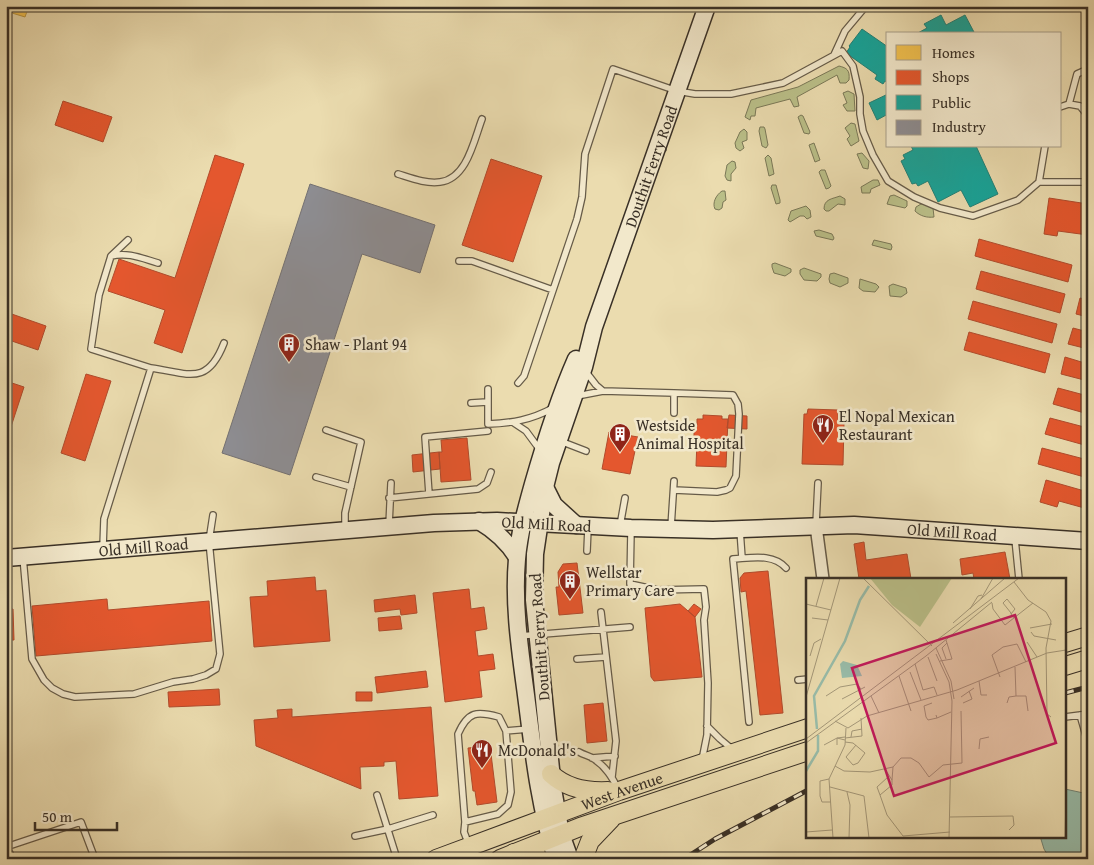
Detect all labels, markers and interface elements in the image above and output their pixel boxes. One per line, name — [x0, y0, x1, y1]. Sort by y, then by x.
legend — [886, 32, 1062, 148]
text: Homes — [932, 42, 975, 63]
text: Shops — [932, 66, 969, 87]
text: Public — [932, 92, 971, 113]
street label: Douthit Ferry Road — [618, 101, 683, 230]
text: Industry — [932, 116, 987, 137]
building icon: Shaw - Plant 94 — [277, 332, 301, 363]
place label: Shaw - Plant 94 — [305, 332, 408, 356]
place label: El Nopal Mexican Restaurant — [839, 404, 955, 446]
place label: Westside Animal Hospital — [636, 413, 744, 455]
restaurant icon: El Nopal Mexican Restaurant — [811, 413, 835, 444]
building icon: Westside Animal Hospital — [608, 422, 632, 453]
street label: Old Mill Road — [501, 509, 592, 538]
street label: Old Mill Road — [906, 517, 998, 547]
street label: Old Mill Road — [98, 531, 190, 562]
place label: Wellstar Primary Care — [586, 560, 675, 602]
building icon: Wellstar Primary Care — [558, 569, 582, 600]
street label: Douthit Ferry Road — [523, 572, 555, 702]
inset map — [806, 578, 1066, 838]
restaurant icon: McDonald's — [470, 738, 494, 769]
place label: McDonald's — [498, 738, 576, 762]
street label: West Avenue — [577, 765, 666, 816]
scale bar — [35, 800, 118, 832]
text: 50 m — [42, 806, 73, 827]

